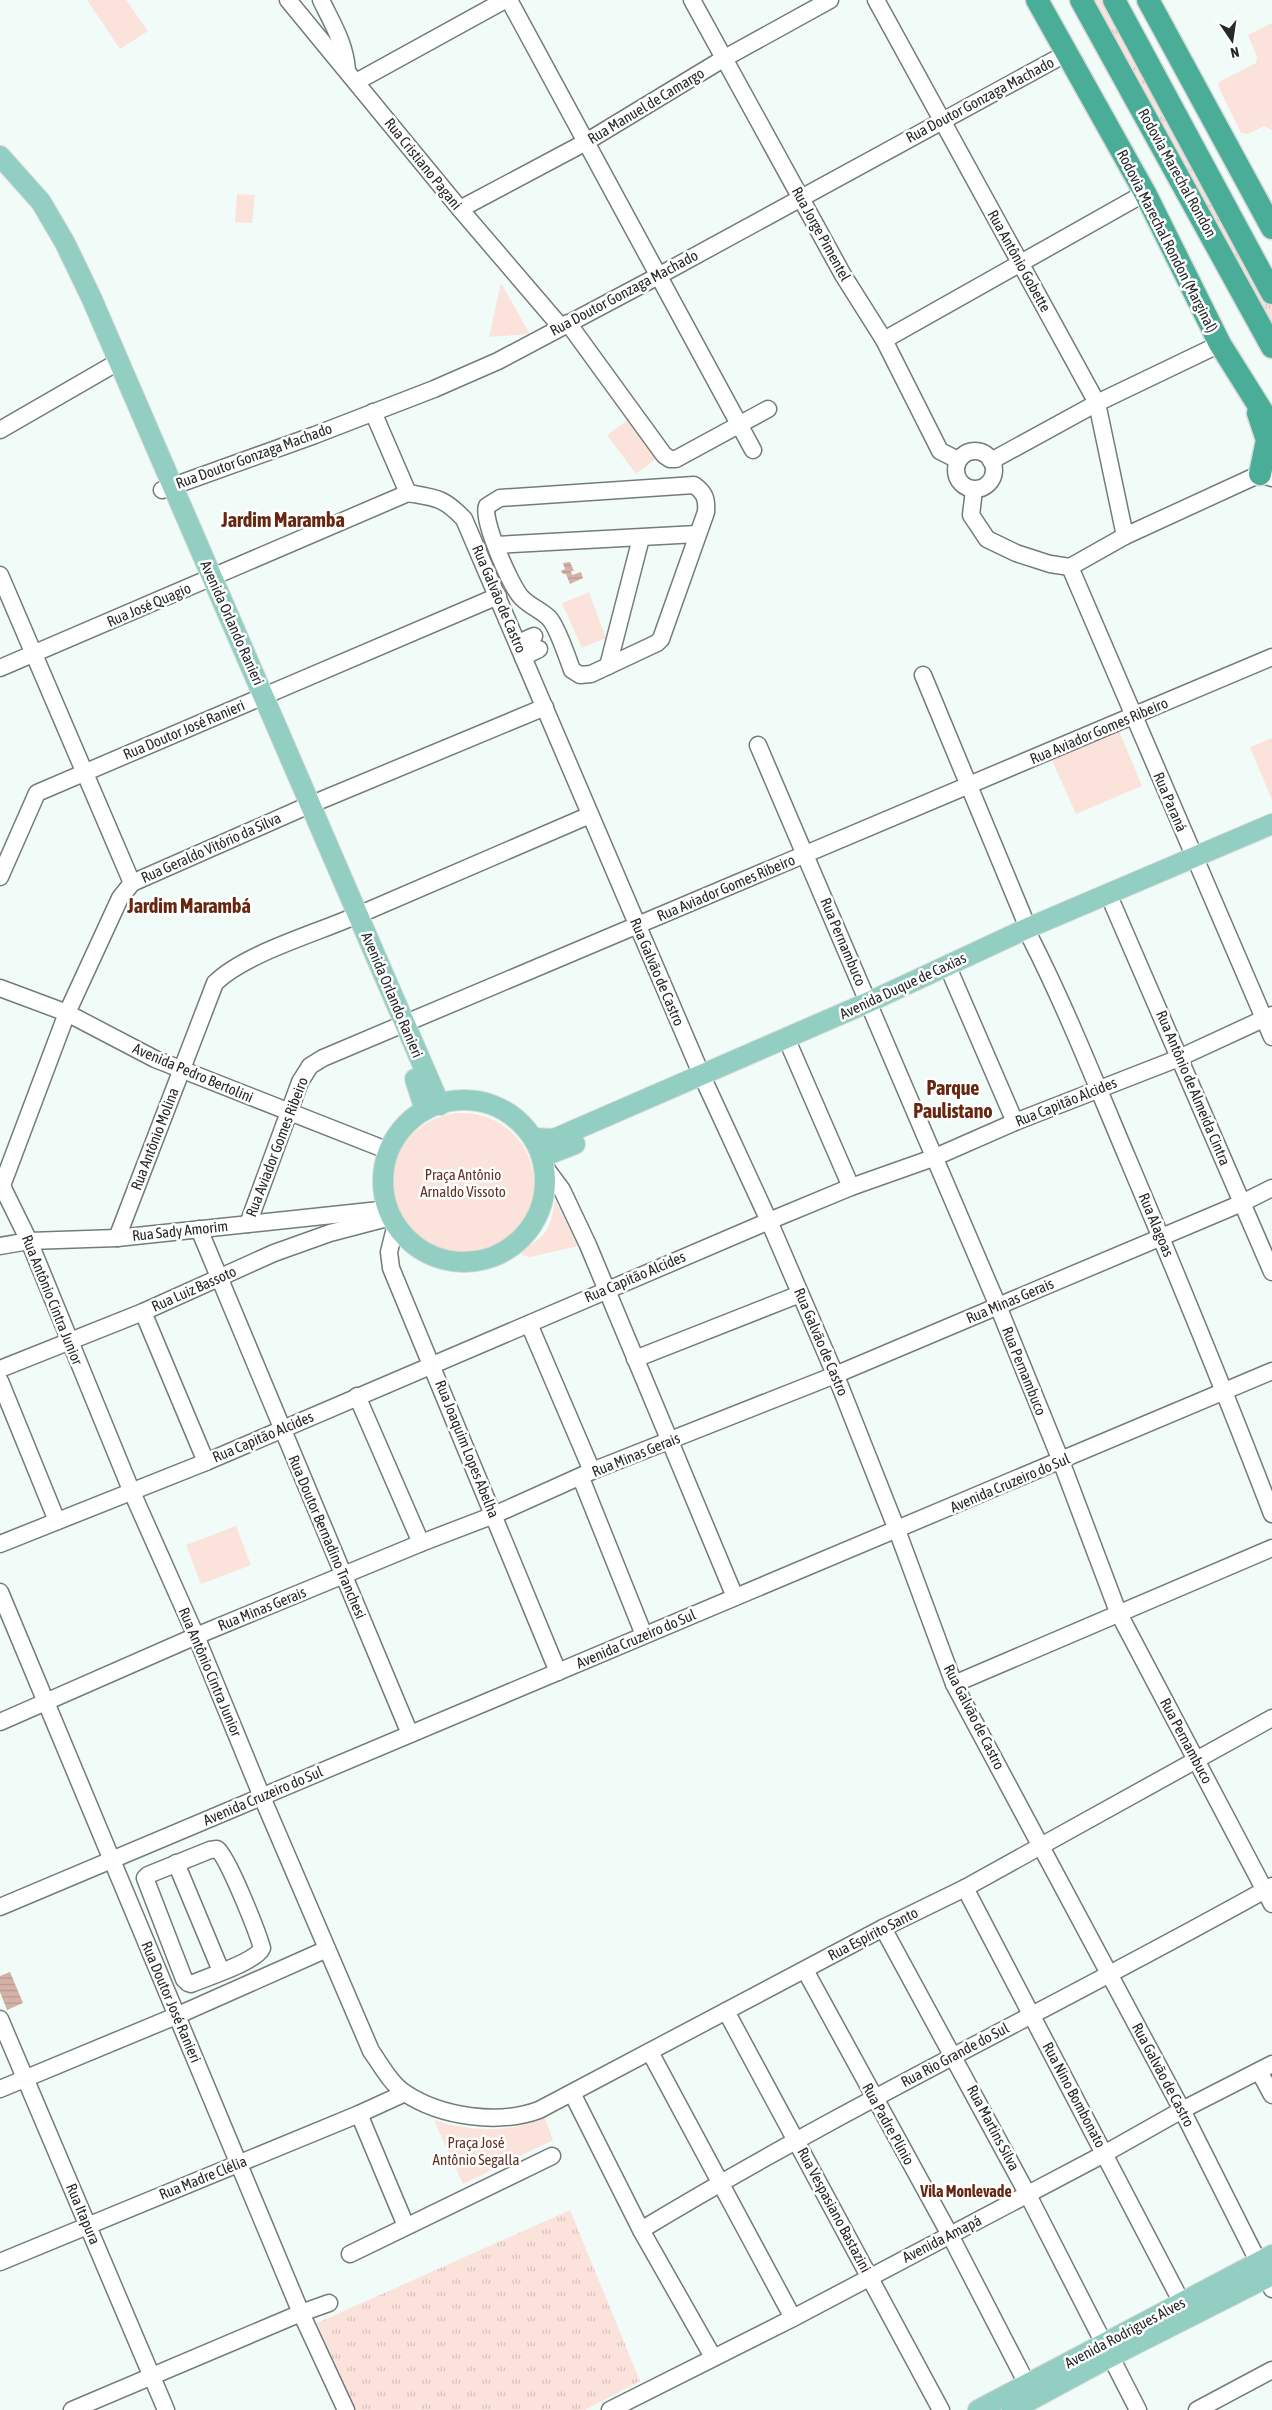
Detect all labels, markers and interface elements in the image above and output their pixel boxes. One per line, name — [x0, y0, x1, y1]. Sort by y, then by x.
north arrow — [1207, 15, 1257, 65]
text: N — [1229, 44, 1241, 61]
street label: Rua Doutor Gonzaga Machado — [903, 53, 1057, 146]
street label: Rua Manuel de Camargo — [584, 64, 707, 147]
street label: Rodovia Marechal Rondon — [1135, 105, 1220, 240]
street label: Rua Cristiano Pagani — [381, 115, 465, 213]
street label: Rodovia Marechal Rondon (Marginal) — [1114, 147, 1221, 335]
street label: Rua Jorge Pimentel — [789, 184, 854, 284]
street label: Rua Antônio Gobette — [984, 207, 1055, 315]
street label: Rua Doutor Gonzaga Machado — [547, 246, 701, 339]
street label: Rua Doutor Gonzaga Machado — [173, 419, 334, 492]
district label: Jardim Maramba — [220, 508, 345, 531]
street label: Rua Galvão de Castro — [469, 542, 530, 655]
street label: Avenida Orlando Ranieri — [197, 558, 268, 688]
street label: Rua José Quagio — [104, 579, 193, 630]
street label: Rua Aviador Gomes Ribeiro — [1027, 694, 1170, 767]
street label: Rua Doutor José Ranieri — [121, 696, 247, 763]
street label: Rua Paraná — [1150, 769, 1191, 834]
street label: Rua Geraldo Vitório da Silva — [138, 809, 283, 886]
street label: Rua Aviador Gomes Ribeiro — [654, 851, 797, 924]
district label: Jardim Marambá — [126, 894, 251, 917]
street label: Rua Pernambuco — [817, 895, 870, 988]
street label: Rua Galvão de Castro — [627, 915, 688, 1028]
street label: Avenida Orlando Ranieri — [358, 930, 427, 1060]
street label: Avenida Duque de Caxias — [837, 949, 969, 1022]
street label: Rua Antônio de Almeida Cintra — [1153, 1008, 1234, 1168]
street label: Avenida Pedro Bertolini — [130, 1039, 256, 1106]
street label: Rua Capitão Alcides — [1013, 1073, 1119, 1130]
street label: Rua Aviador Gomes Ribeiro — [242, 1075, 311, 1219]
district label: Parque Paulistano — [913, 1076, 993, 1122]
street label: Rua Antônio Molina — [127, 1085, 182, 1192]
park label: Praça Antônio Arnaldo Vissoto — [420, 1166, 506, 1200]
street label: Rua Alagoas — [1135, 1190, 1177, 1259]
street label: Rua Sady Amorim — [131, 1217, 229, 1244]
street label: Rua Antônio Cintra Junior — [19, 1232, 87, 1368]
street label: Rua Capitão Alcides — [582, 1248, 688, 1305]
street label: Rua Luiz Bassoto — [149, 1262, 239, 1315]
street label: Rua Minas Gerais — [963, 1274, 1056, 1327]
street label: Rua Galvão de Castro — [791, 1285, 852, 1398]
street label: Rua Pernambuco — [999, 1324, 1050, 1418]
street label: Rua Joaquim Lopes Abelha — [432, 1378, 503, 1520]
street label: Rua Capitão Alcides — [210, 1408, 316, 1465]
street label: Rua Minas Gerais — [589, 1429, 682, 1480]
street label: Avenida Cruzeiro do Sul — [947, 1450, 1072, 1515]
street label: Rua Doutor Bernadino Tranchesi — [285, 1452, 370, 1621]
street label: Rua Minas Gerais — [215, 1583, 308, 1634]
street label: Rua Antônio Cintra Junior — [176, 1605, 246, 1739]
street label: Avenida Cruzeiro do Sul — [573, 1606, 698, 1671]
street label: Rua Galvão de Castro — [941, 1661, 1008, 1772]
street label: Rua Pernambuco — [1157, 1695, 1216, 1786]
street label: Avenida Cruzeiro do Sul — [200, 1763, 325, 1828]
street label: Rua Espírito Santo — [825, 1904, 921, 1964]
street label: Rua Doutor José Ranieri — [138, 1939, 205, 2065]
street label: Rua Rio Grande do Sul — [898, 2019, 1012, 2090]
street label: Rua Galvão de Castro — [1129, 2020, 1198, 2130]
street label: Rua Nino Bombonato — [1039, 2039, 1109, 2150]
street label: Rua Padre Plínio — [859, 2080, 918, 2168]
street label: Rua Martins Silva — [964, 2082, 1023, 2173]
park label: Praça José Antônio Segalla — [433, 2134, 519, 2168]
street label: Rua Vespasiano Bastazini — [794, 2144, 875, 2275]
street label: Rua Madre Clélia — [157, 2152, 249, 2203]
street label: Rua Itapura — [63, 2181, 104, 2247]
district label: Vila Monlevade — [919, 2182, 1012, 2200]
street label: Avenida Amapá — [899, 2211, 984, 2266]
street label: Avenida Rodrigues Alves — [1062, 2294, 1188, 2371]

